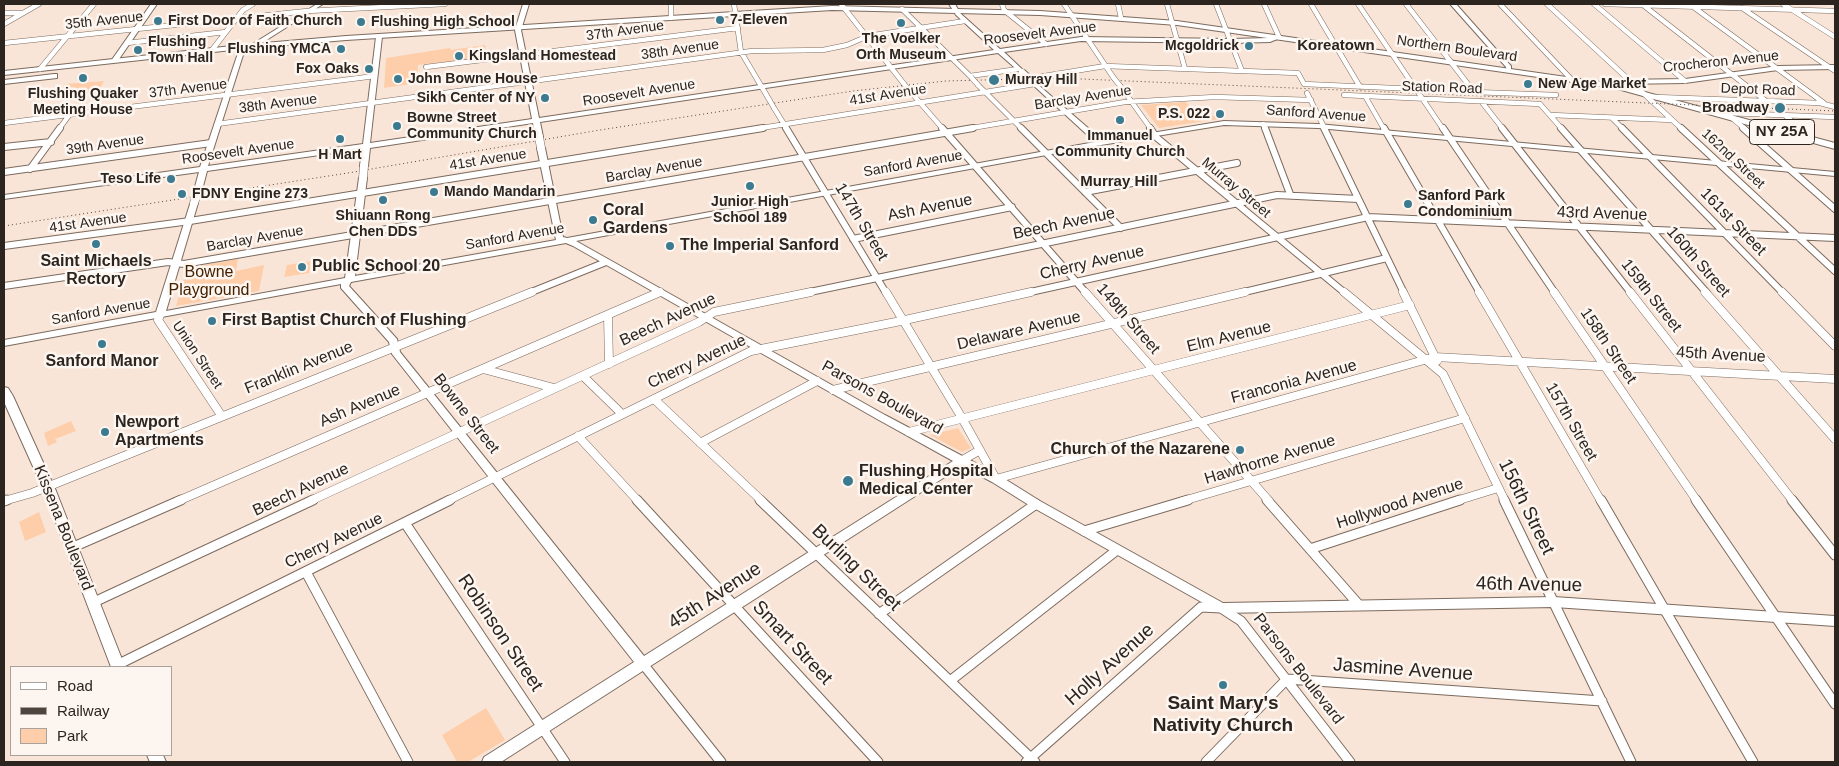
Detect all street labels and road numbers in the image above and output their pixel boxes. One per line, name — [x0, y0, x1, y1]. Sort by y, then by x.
street label: 35th Avenue — [64, 9, 144, 33]
street label: 37th Avenue — [585, 17, 665, 45]
street label: Roosevelt Avenue — [983, 19, 1097, 49]
street label: Northern Boulevard — [1396, 32, 1518, 66]
street label: 38th Avenue — [640, 36, 720, 64]
street label: Crocheron Avenue — [1662, 48, 1780, 76]
street label: 37th Avenue — [148, 76, 228, 102]
street label: Roosevelt Avenue — [582, 76, 696, 110]
street label: Station Road — [1401, 78, 1483, 98]
street label: Depot Road — [1720, 80, 1796, 100]
street label: 41st Avenue — [848, 81, 928, 109]
street label: Barclay Avenue — [1033, 82, 1133, 114]
street label: 38th Avenue — [238, 91, 318, 117]
street label: Sanford Avenue — [1265, 102, 1367, 126]
road number: NY 25A — [1750, 120, 1814, 144]
street label: 162nd Street — [1698, 126, 1768, 192]
street label: 39th Avenue — [65, 131, 145, 159]
street label: Roosevelt Avenue — [181, 136, 295, 168]
street label: 41st Avenue — [448, 146, 528, 174]
street label: Sanford Avenue — [862, 147, 964, 181]
street label: Barclay Avenue — [604, 153, 704, 187]
street label: Murray Street — [1198, 154, 1274, 222]
street label: 147th Street — [830, 180, 892, 264]
street label: 161st Street — [1696, 184, 1770, 260]
street label: Ash Avenue — [886, 190, 974, 226]
street label: 43rd Avenue — [1556, 203, 1648, 225]
street label: Beech Avenue — [1011, 204, 1117, 244]
street label: 41st Avenue — [48, 209, 128, 237]
street label: Sanford Avenue — [464, 220, 566, 254]
street label: Barclay Avenue — [205, 222, 305, 256]
street label: 160th Street — [1662, 223, 1734, 301]
street label: Cherry Avenue — [1038, 242, 1146, 284]
street label: 159th Street — [1617, 256, 1685, 336]
street label: 149th Street — [1092, 280, 1164, 358]
street label: Beech Avenue — [617, 289, 719, 351]
street label: Sanford Avenue — [50, 295, 152, 329]
street label: 158th Street — [1576, 304, 1640, 388]
street label: Delaware Avenue — [955, 307, 1083, 355]
street label: Elm Avenue — [1185, 317, 1273, 357]
street label: Union Street — [168, 318, 226, 392]
street label: Cherry Avenue — [645, 331, 749, 393]
street label: Franklin Avenue — [242, 337, 356, 399]
street label: 45th Avenue — [1676, 343, 1766, 367]
street label: Franconia Avenue — [1229, 356, 1359, 408]
street label: Parsons Boulevard — [818, 357, 946, 439]
street label: Bowne Street — [429, 370, 503, 458]
street label: 157th Street — [1541, 379, 1601, 465]
street label: Ash Avenue — [317, 380, 403, 432]
street label: Hawthorne Avenue — [1202, 431, 1338, 489]
street label: 156th Street — [1493, 455, 1559, 559]
street label: Beech Avenue — [250, 459, 352, 521]
street label: Kissena Boulevard — [29, 463, 97, 593]
street label: Hollywood Avenue — [1334, 474, 1466, 534]
street label: Cherry Avenue — [282, 509, 386, 573]
street label: Burling Street — [807, 520, 905, 616]
street label: 45th Avenue — [664, 557, 766, 635]
street label: Robinson Street — [452, 570, 548, 696]
street label: 46th Avenue — [1476, 573, 1582, 597]
street label: Smart Street — [747, 596, 837, 690]
street label: Parsons Boulevard — [1249, 610, 1347, 728]
street label: Holly Avenue — [1061, 619, 1159, 711]
street label: Jasmine Avenue — [1332, 654, 1474, 686]

